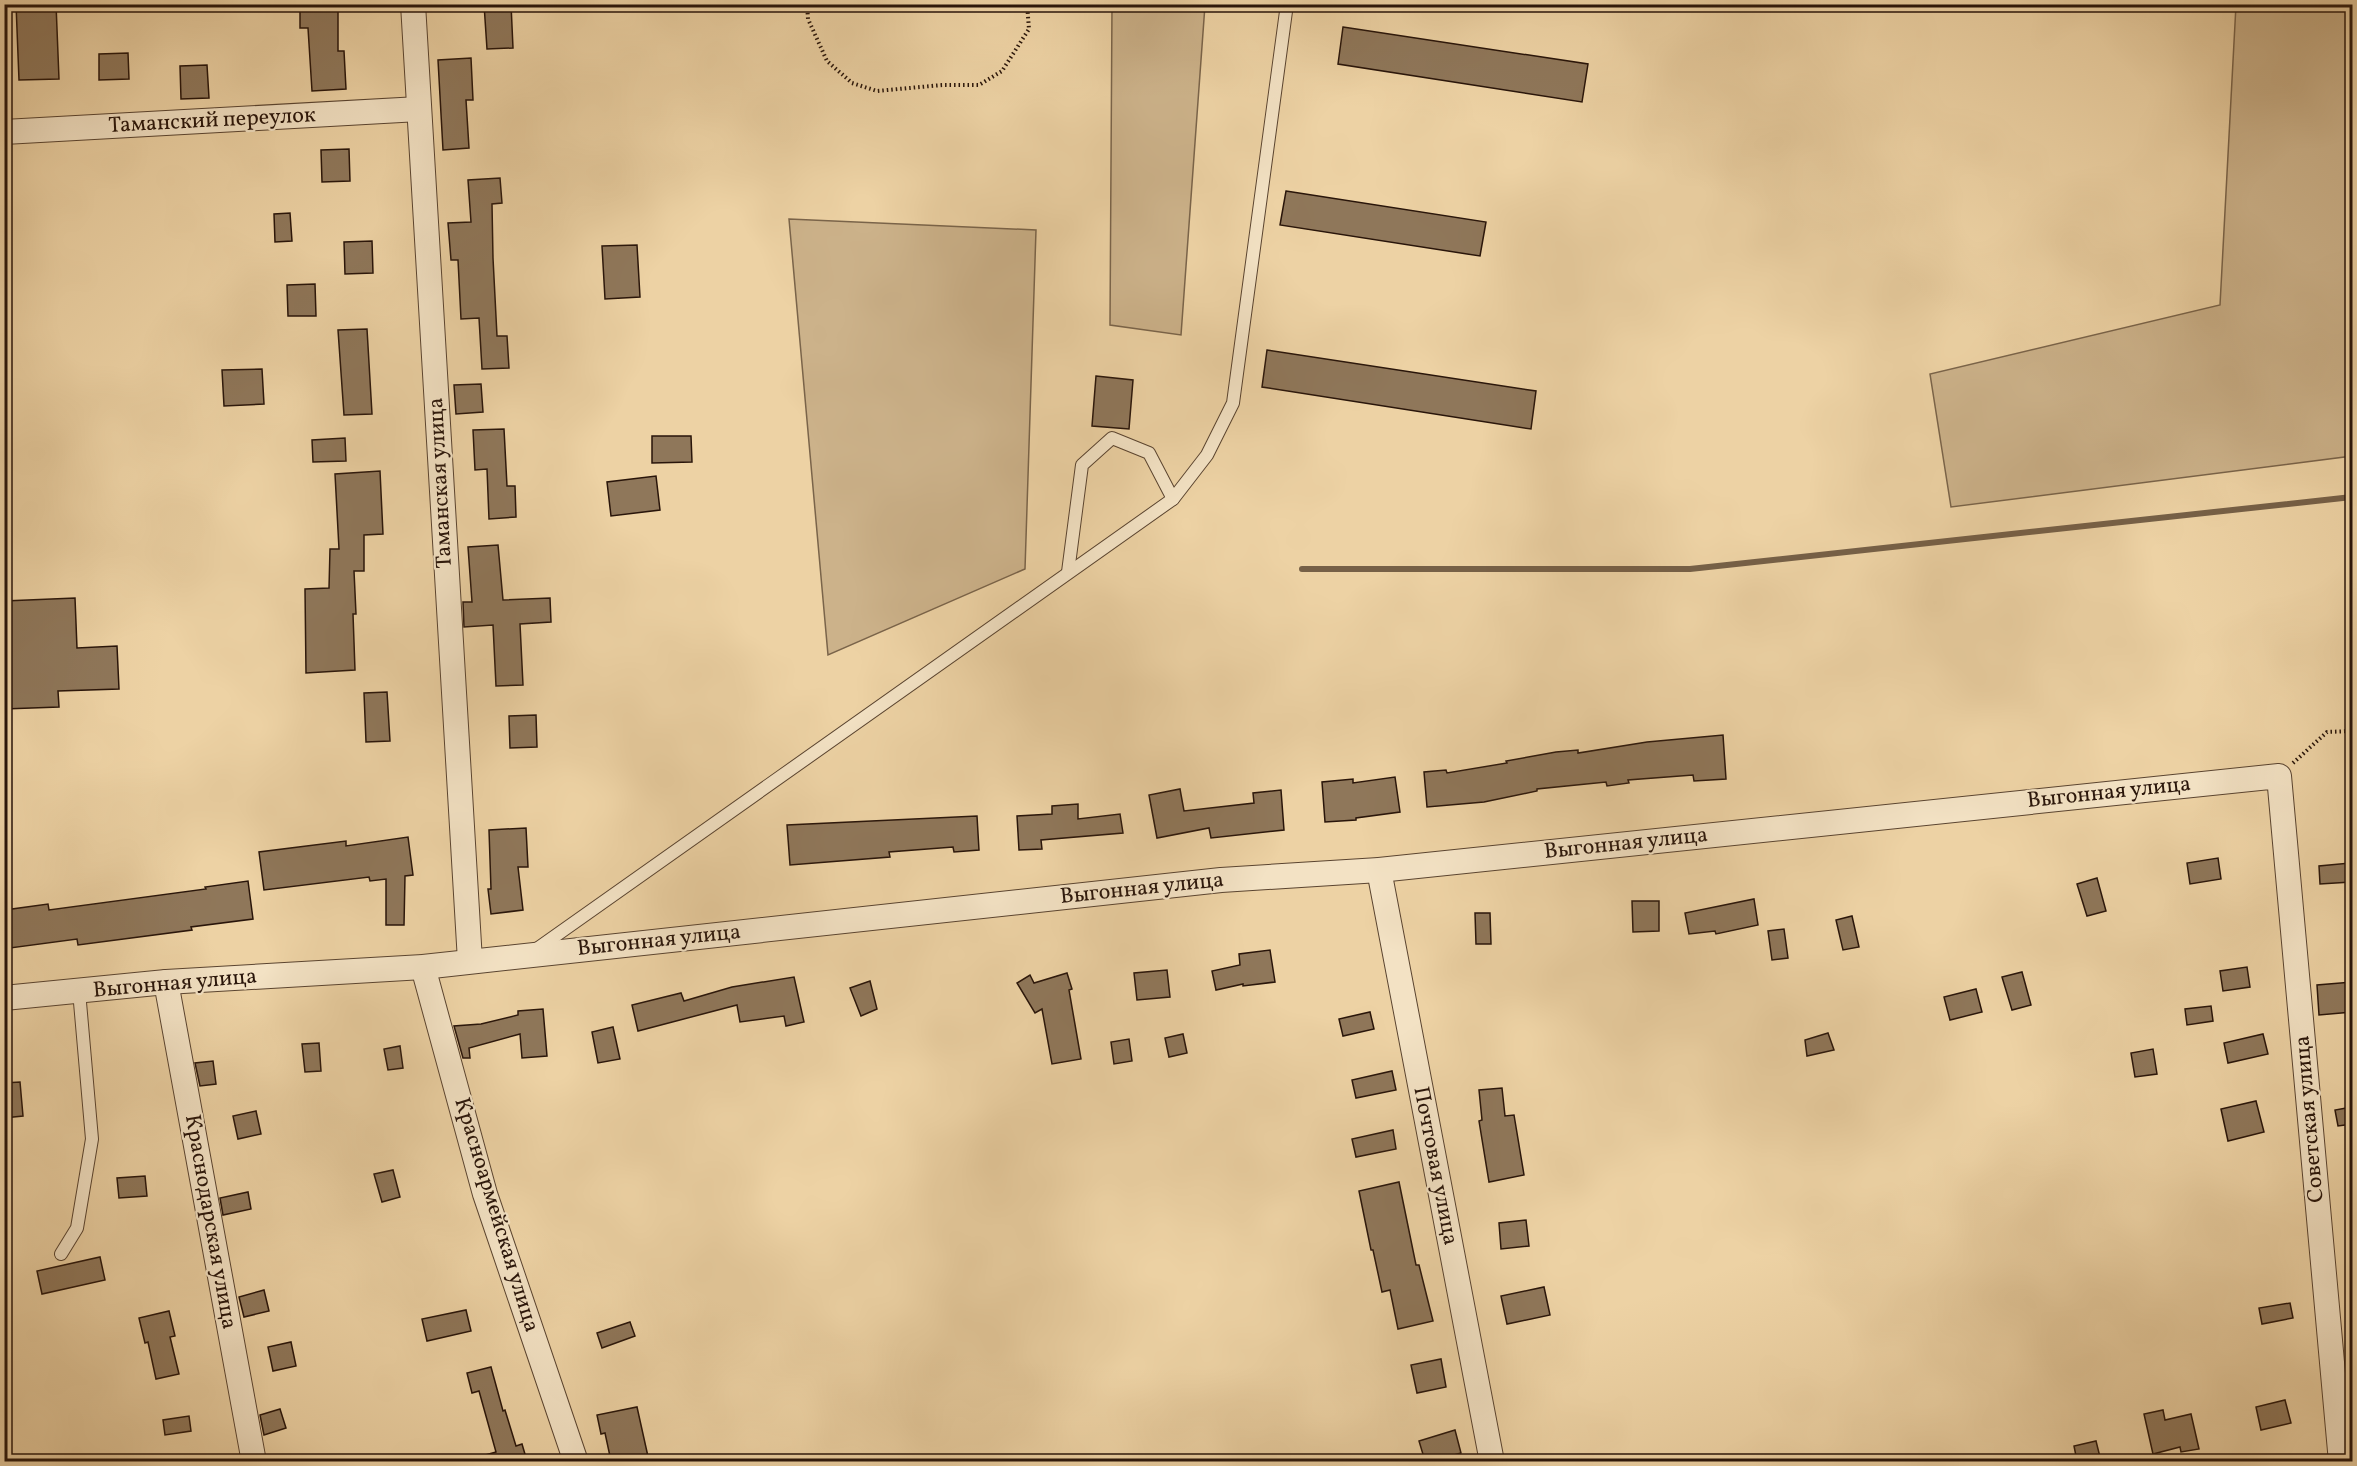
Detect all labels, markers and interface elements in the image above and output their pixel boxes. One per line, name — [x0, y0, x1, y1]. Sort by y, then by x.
street label: Таманский переулок — [108, 100, 317, 142]
street label: Таманская улица — [421, 397, 461, 569]
street label: Выгонная улица — [2026, 769, 2192, 817]
street label: Выгонная улица — [1543, 820, 1709, 868]
street label: Выгонная улица — [1059, 865, 1225, 913]
street label: Выгонная улица — [576, 917, 742, 965]
street label: Выгонная улица — [92, 961, 258, 1007]
street label: Советская улица — [2287, 1034, 2333, 1204]
street label: Почтовая улица — [1404, 1084, 1466, 1248]
street label: Красноармейская улица — [446, 1094, 546, 1336]
street label: Краснодарская улица — [176, 1112, 244, 1332]

